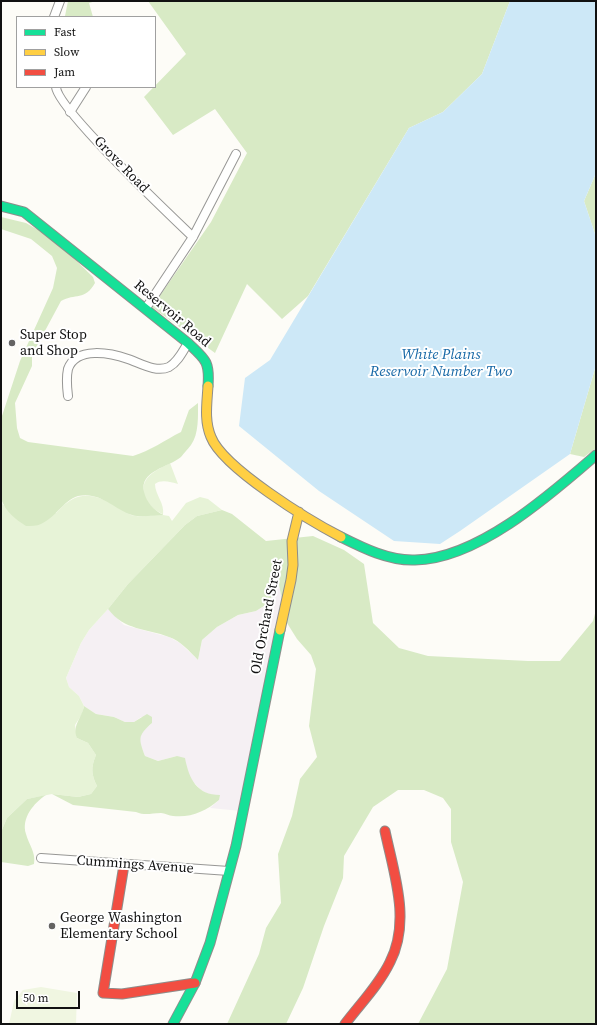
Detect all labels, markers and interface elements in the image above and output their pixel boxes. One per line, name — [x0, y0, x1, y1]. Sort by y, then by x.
legend — [16, 16, 156, 88]
text: Fast — [54, 24, 76, 40]
text: Slow — [54, 44, 79, 60]
text: Jam — [54, 64, 75, 80]
street label: Grove Road — [90, 133, 152, 197]
street label: Reservoir Road — [130, 277, 214, 351]
place label: Super Stop and Shop — [20, 327, 87, 360]
marker: Super Stop and Shop — [7, 338, 17, 348]
water label: White Plains Reservoir Number Two — [370, 346, 512, 381]
street label: Old Orchard Street — [248, 558, 286, 676]
street label: Cummings Avenue — [76, 853, 194, 877]
place label: George Washington Elementary School — [60, 910, 182, 942]
marker: George Washington Elementary School — [47, 921, 57, 931]
scale bar — [18, 983, 82, 1009]
text: 50 m — [23, 990, 49, 1006]

